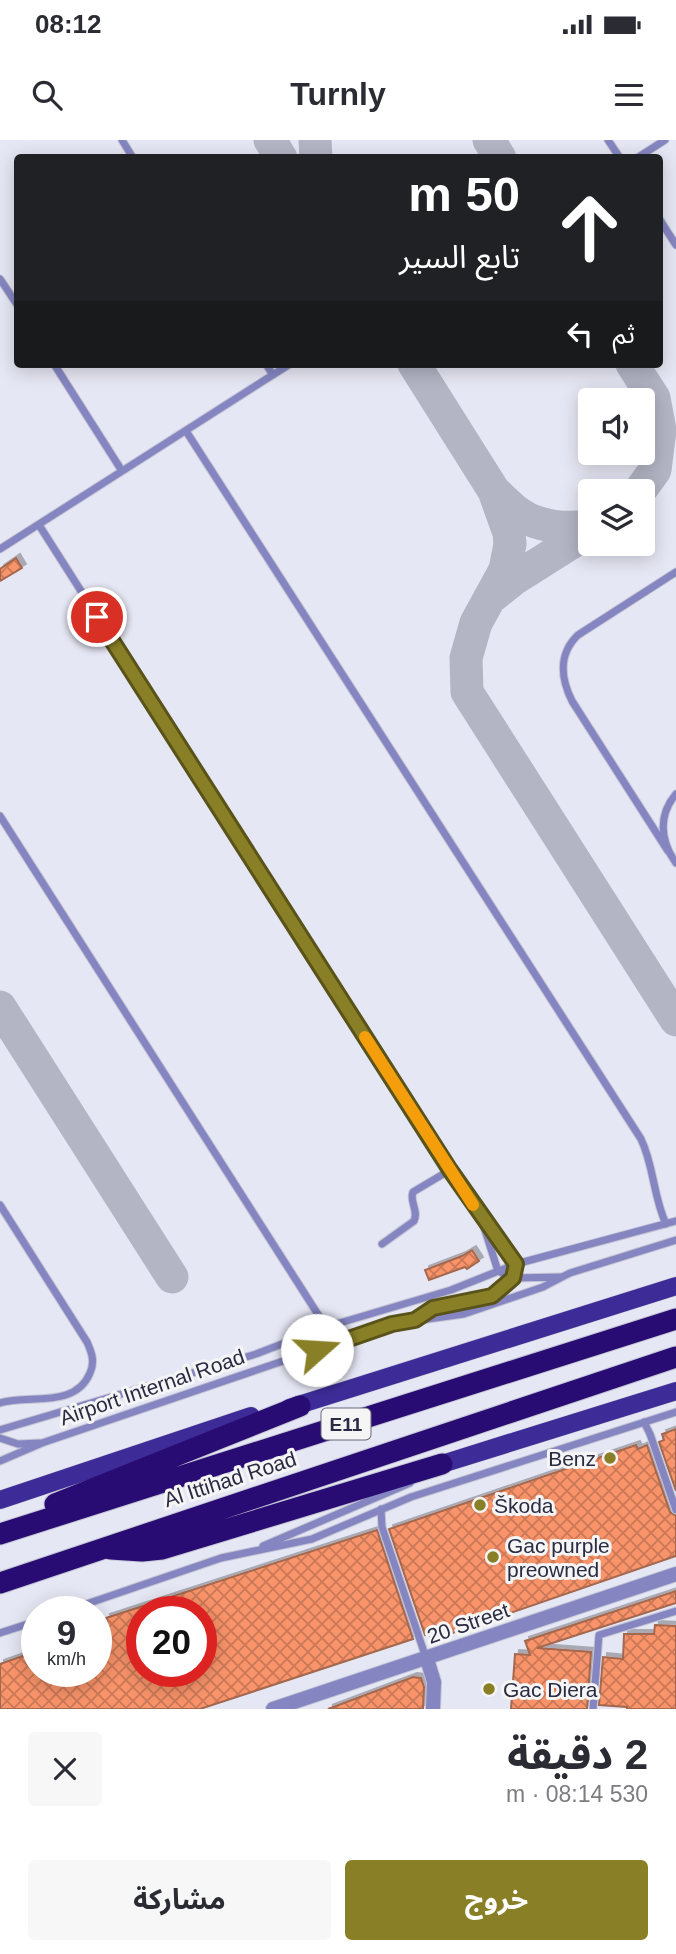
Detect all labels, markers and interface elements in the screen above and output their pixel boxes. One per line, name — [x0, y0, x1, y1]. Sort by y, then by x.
text: 08:12 — [35, 9, 102, 39]
icon: search — [28, 76, 66, 114]
text: Turnly — [290, 76, 386, 112]
icon: menu — [610, 76, 648, 114]
text: 50 m — [408, 167, 520, 221]
icon: ahead — [544, 182, 635, 273]
text: تابع السير — [399, 239, 520, 275]
icon: left — [561, 315, 599, 353]
text: ثم — [613, 319, 635, 349]
map controls — [578, 388, 655, 556]
button: sound — [578, 388, 655, 465]
button: layers — [578, 479, 655, 556]
pin — [67, 587, 127, 647]
icon: arrive — [78, 598, 116, 636]
position arrow — [280, 1313, 354, 1387]
street label: Airport Internal Road — [57, 1345, 247, 1429]
road number: E11 — [322, 1408, 370, 1440]
street label: Al Ittihad Road — [161, 1447, 299, 1511]
place label: Benz — [548, 1447, 596, 1470]
marker: Benz — [602, 1450, 618, 1466]
place label: Škoda — [494, 1494, 554, 1517]
marker: Škoda — [472, 1497, 488, 1513]
place label: Gac purple preowned — [507, 1534, 610, 1581]
marker: Gac purple preowned — [485, 1549, 501, 1565]
speed limit sign: 20 — [126, 1596, 217, 1687]
street label: 20 Street — [424, 1598, 512, 1648]
text: 9 — [57, 1613, 76, 1652]
text: km/h — [47, 1649, 86, 1669]
place label: Gac Diera — [503, 1678, 598, 1701]
marker: Gac Diera — [481, 1681, 497, 1697]
text: 2 دقيقة — [507, 1731, 648, 1778]
button: close — [28, 1732, 102, 1806]
text: 530 m · 08:14 — [506, 1781, 648, 1807]
button: مشاركة — [28, 1860, 331, 1940]
button: خروج — [345, 1860, 648, 1940]

